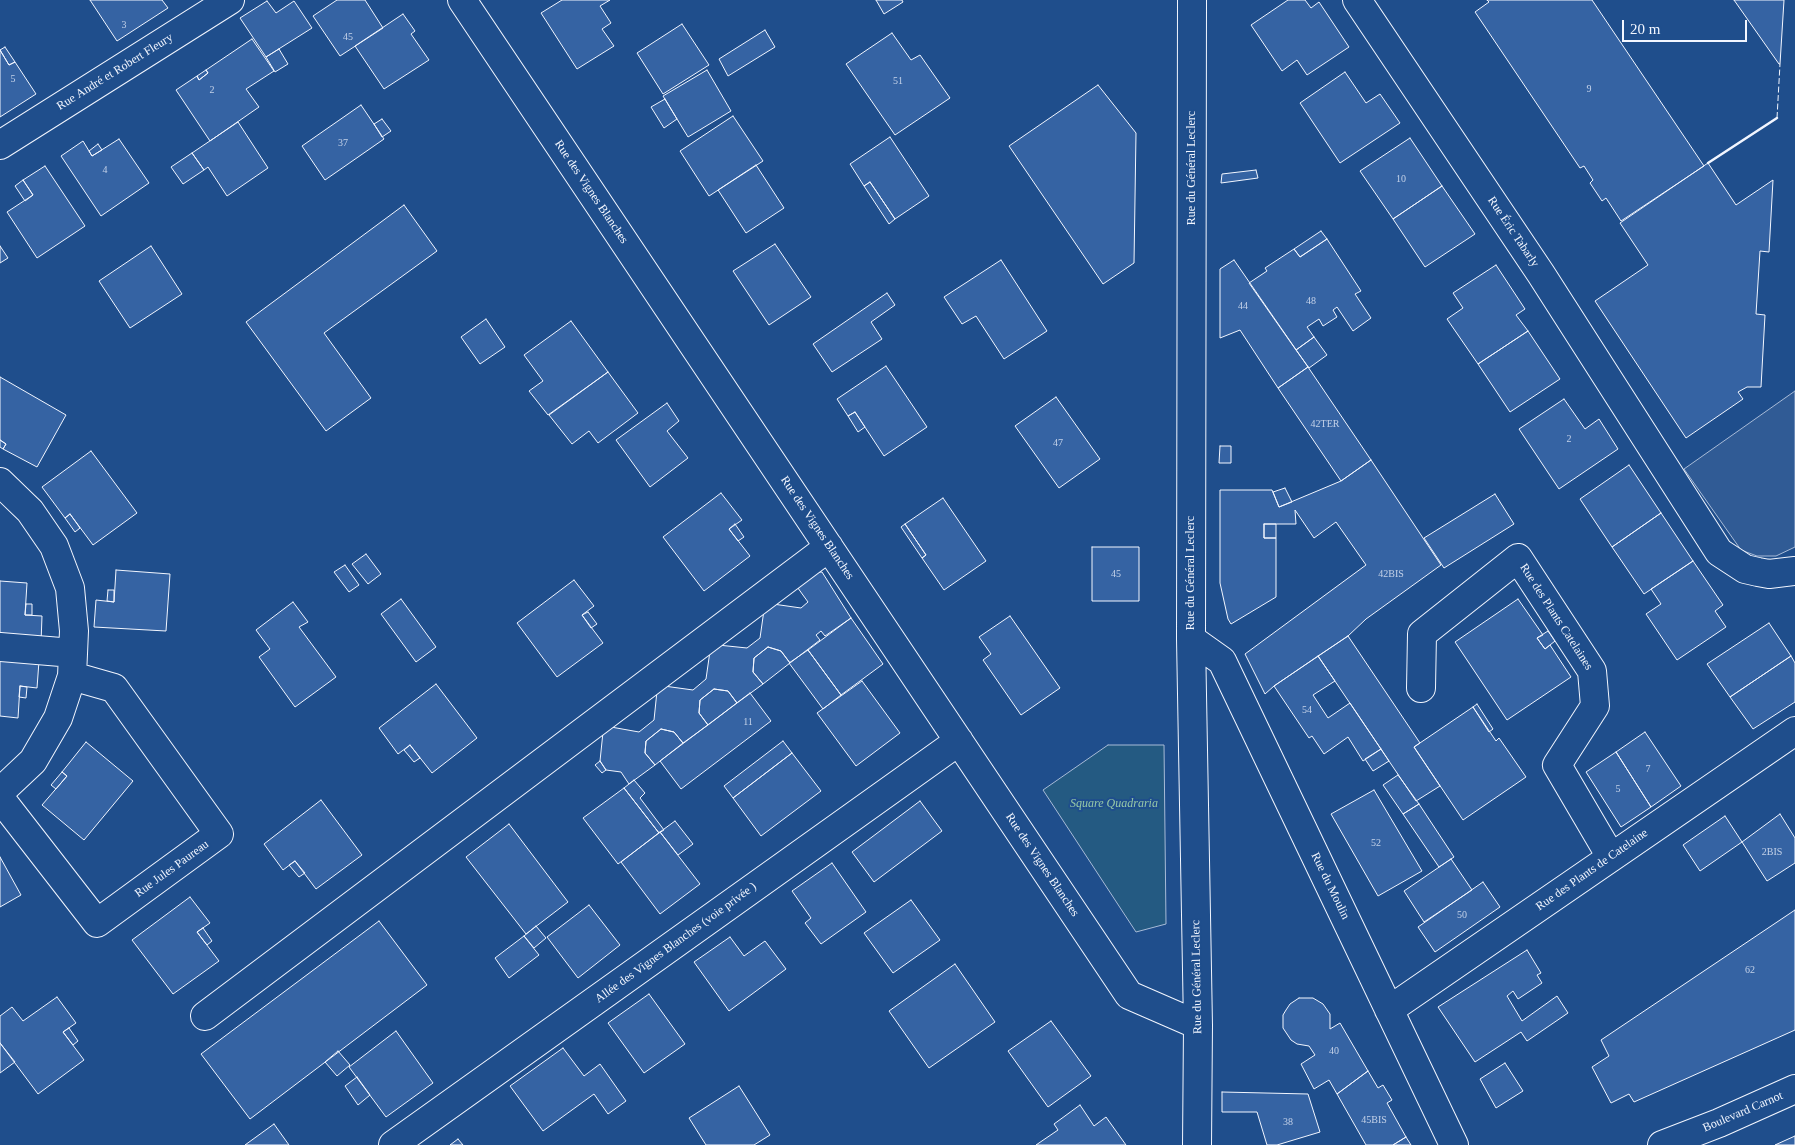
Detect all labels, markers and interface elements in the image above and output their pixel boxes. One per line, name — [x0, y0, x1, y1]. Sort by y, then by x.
scale bar — [1625, 10, 1750, 42]
house number: 3 — [122, 19, 126, 31]
text: 20 m — [1630, 21, 1660, 37]
street label: Rue André et Robert Fleury — [54, 30, 176, 114]
house number: 45 — [343, 31, 353, 43]
house number: 5 — [10, 73, 16, 85]
house number: 51 — [893, 75, 903, 87]
house number: 9 — [1586, 83, 1592, 95]
house number: 2 — [210, 84, 214, 96]
street label: Rue du Général Leclerc — [1185, 111, 1199, 225]
house number: 37 — [338, 137, 348, 149]
street label: Rue des Vignes Blanches — [551, 138, 631, 246]
house number: 4 — [102, 164, 108, 176]
house number: 10 — [1396, 173, 1406, 185]
street label: Rue Éric Tabarly — [1484, 194, 1542, 270]
house number: 48 — [1306, 295, 1316, 307]
house number: 44 — [1238, 300, 1248, 312]
house number: 42TER — [1311, 418, 1339, 430]
house number: 2 — [1566, 433, 1572, 445]
house number: 47 — [1053, 437, 1063, 449]
street label: Rue des Vignes Blanches — [777, 474, 857, 582]
street label: Rue du Général Leclerc — [1184, 516, 1198, 630]
street label: Rue des Plants Catelaines — [1516, 561, 1596, 673]
house number: 45 — [1111, 568, 1121, 580]
house number: 42BIS — [1378, 568, 1404, 580]
house number: 54 — [1302, 704, 1312, 716]
house number: 11 — [743, 716, 753, 728]
house number: 7 — [1646, 763, 1650, 775]
house number: 5 — [1616, 783, 1620, 795]
park label: Square Quadraria — [1070, 797, 1158, 811]
street label: Rue des Vignes Blanches — [1002, 811, 1082, 919]
street label: Rue des Plants de Catelaine — [1533, 826, 1651, 914]
street label: Rue Jules Paureau — [132, 837, 212, 901]
house number: 52 — [1371, 837, 1381, 849]
house number: 2BIS — [1762, 846, 1782, 858]
street label: Rue du Moulin — [1308, 850, 1352, 922]
street label: Allée des Vignes Blanches (voie privée ) — [593, 880, 759, 1006]
house number: 50 — [1457, 909, 1467, 921]
street label: Rue du Général Leclerc — [1189, 920, 1205, 1034]
house number: 62 — [1745, 964, 1755, 976]
house number: 40 — [1329, 1045, 1339, 1057]
street label: Boulevard Carnot — [1701, 1089, 1785, 1135]
house number: 45BIS — [1361, 1114, 1387, 1126]
house number: 38 — [1283, 1116, 1293, 1128]

